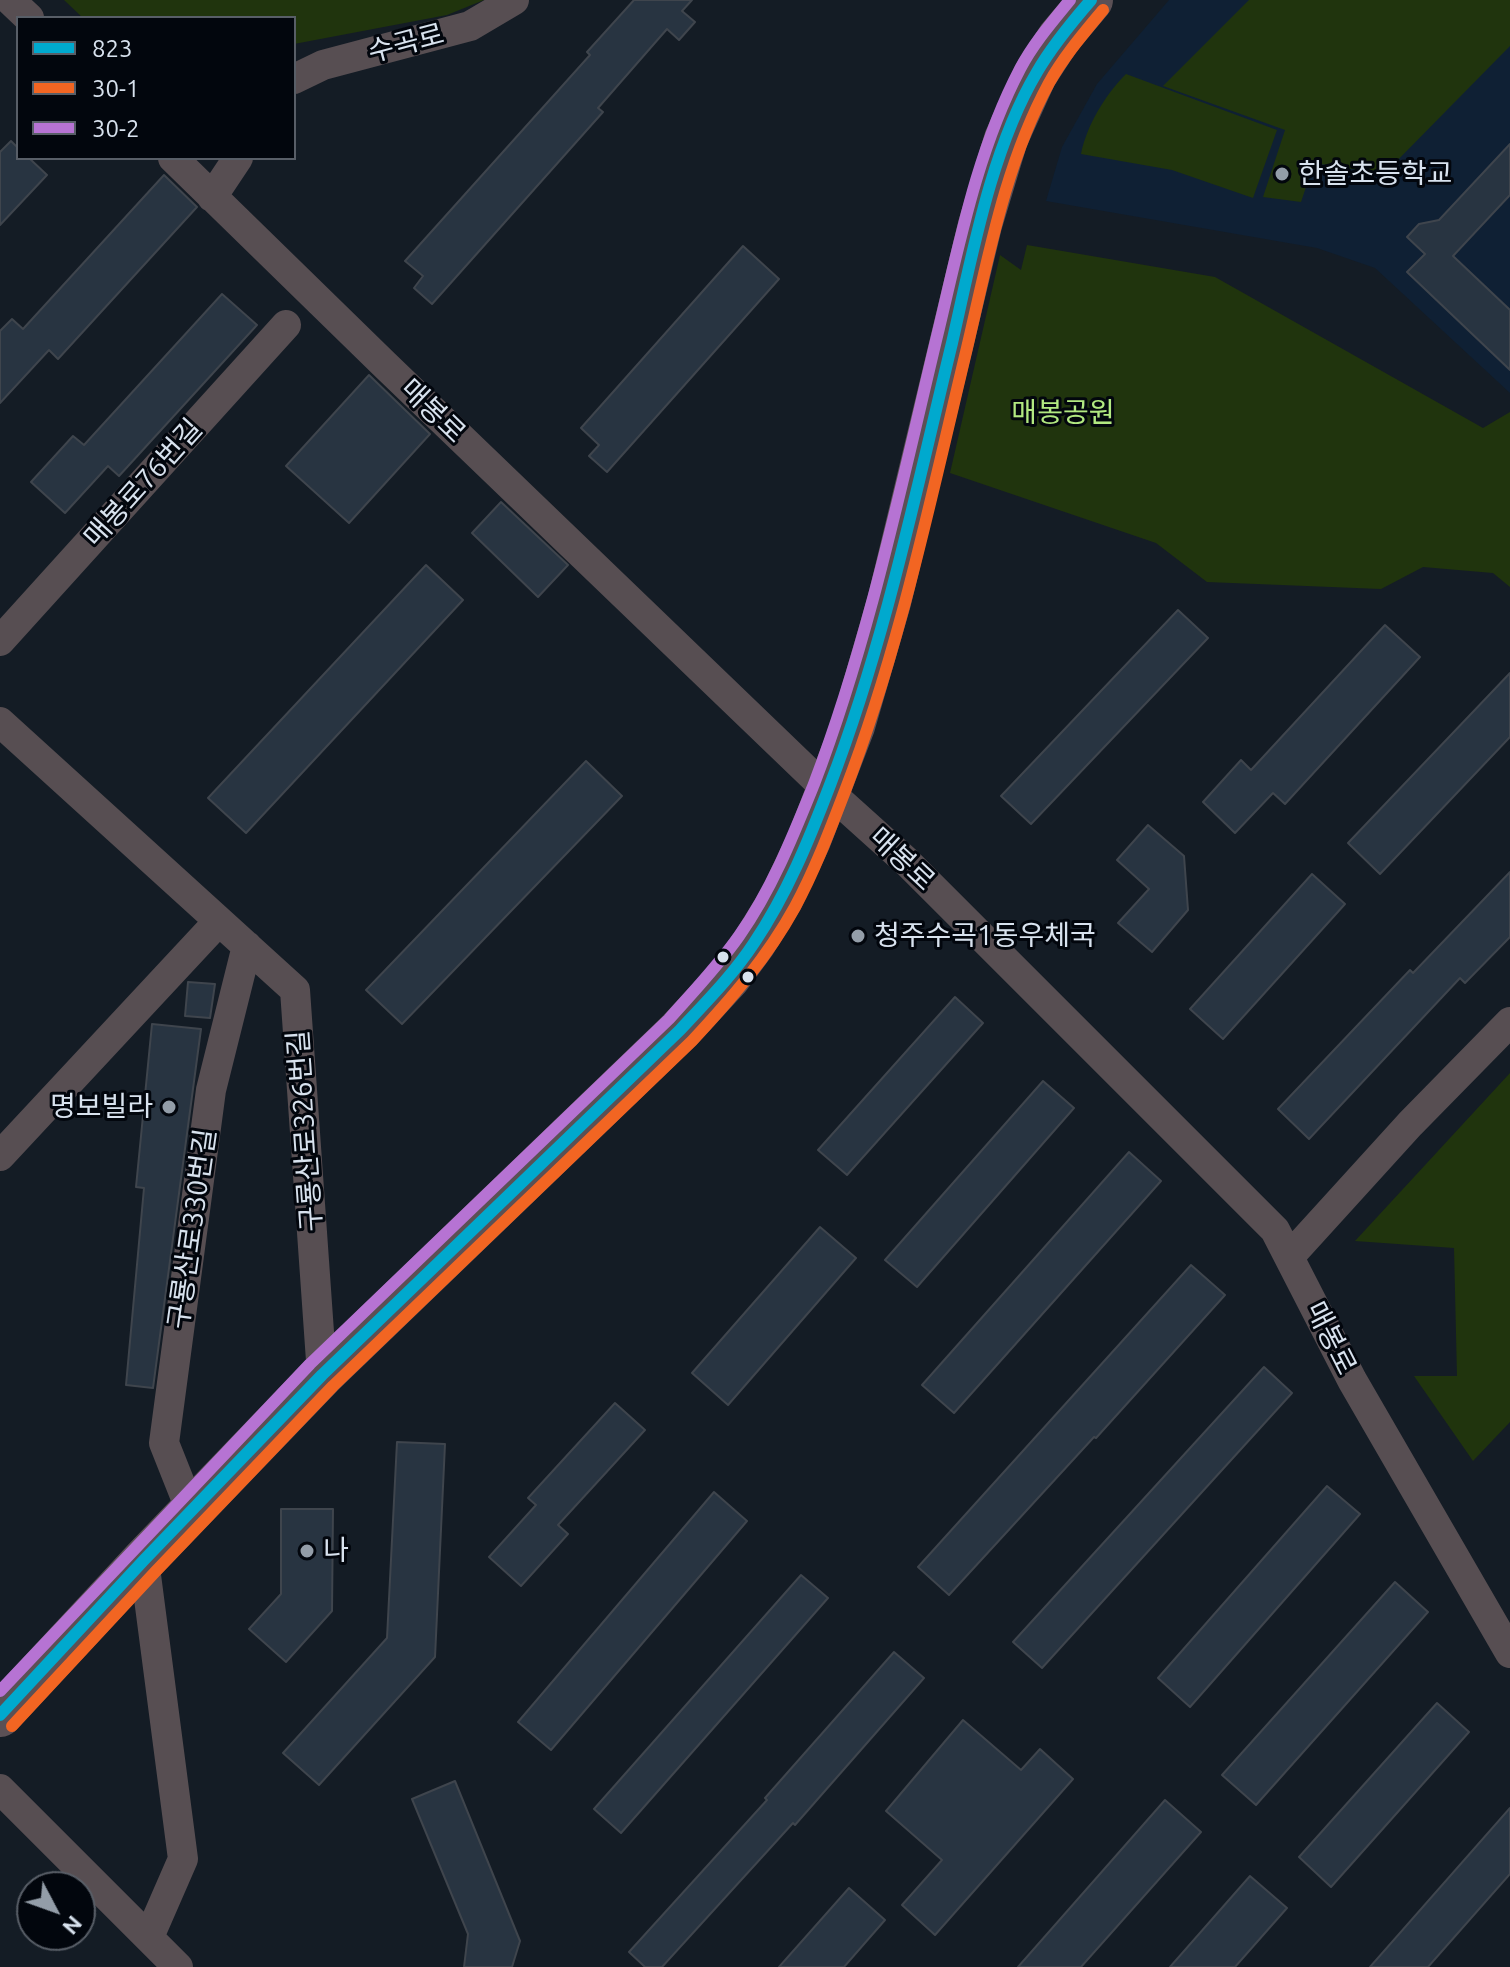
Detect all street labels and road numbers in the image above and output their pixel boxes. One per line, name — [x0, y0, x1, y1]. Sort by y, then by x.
street label: 수곡로 — [364, 17, 448, 69]
street label: 매봉로 — [394, 372, 472, 450]
street label: 매봉로76번길 — [77, 412, 209, 554]
street label: 매봉로 — [862, 820, 942, 898]
street label: 구룡산로326번길 — [281, 1029, 329, 1233]
street label: 구룡산로330번길 — [161, 1127, 223, 1331]
street label: 매봉로 — [1298, 1296, 1364, 1380]

